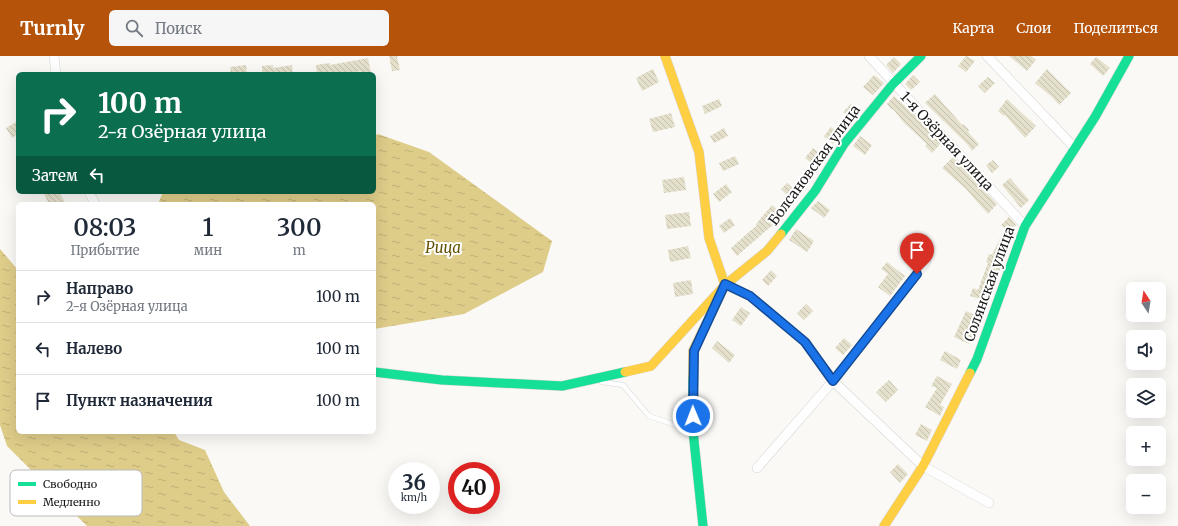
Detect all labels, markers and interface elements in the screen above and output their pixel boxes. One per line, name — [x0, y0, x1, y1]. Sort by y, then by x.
search box — [109, 10, 389, 46]
text: Turnly — [20, 16, 85, 40]
icon: search — [123, 17, 145, 39]
text: Поиск — [155, 19, 202, 38]
text: Карта — [952, 19, 994, 37]
text: Слои — [1016, 19, 1051, 37]
text: Поделиться — [1073, 19, 1158, 37]
text: 100 m — [98, 85, 182, 121]
icon: right — [32, 88, 84, 140]
street label: 1-я Озёрная улица — [896, 88, 998, 195]
street label: Болсановская улица — [764, 101, 864, 229]
text: 2-я Озёрная улица — [98, 120, 266, 143]
icon: left — [86, 164, 108, 186]
text: Затем — [32, 166, 78, 185]
text: 08:03 — [73, 212, 137, 243]
text: 1 — [203, 212, 214, 243]
text: 300 — [277, 212, 322, 243]
street label: Солянская улица — [960, 223, 1018, 344]
pin — [900, 233, 934, 274]
water label: Рица — [425, 238, 461, 257]
icon: arrive — [906, 239, 928, 261]
text: Прибытие — [70, 242, 139, 259]
text: мин — [194, 242, 222, 259]
text: m — [293, 242, 306, 259]
text: Направо — [66, 279, 133, 298]
north arrow — [1126, 282, 1166, 322]
map controls — [1126, 282, 1166, 514]
icon: right — [32, 286, 54, 308]
text: 100 m — [316, 287, 360, 306]
text: 2-я Озёрная улица — [66, 298, 188, 315]
button: sound — [1126, 330, 1166, 370]
icon: left — [32, 338, 54, 360]
text: Налево — [66, 339, 122, 358]
text: 100 m — [316, 339, 360, 358]
button: layers — [1126, 378, 1166, 418]
icon: arrive — [32, 390, 54, 412]
text: Пункт назначения — [66, 391, 213, 410]
text: 100 m — [316, 391, 360, 410]
position arrow — [672, 395, 714, 437]
button: + — [1126, 426, 1166, 466]
speed limit sign: 40 — [448, 462, 500, 514]
legend — [10, 470, 142, 516]
text: 36 — [402, 470, 426, 495]
button: − — [1126, 474, 1166, 514]
text: Свободно — [43, 477, 98, 491]
text: km/h — [401, 491, 427, 504]
text: Медленно — [43, 495, 101, 509]

